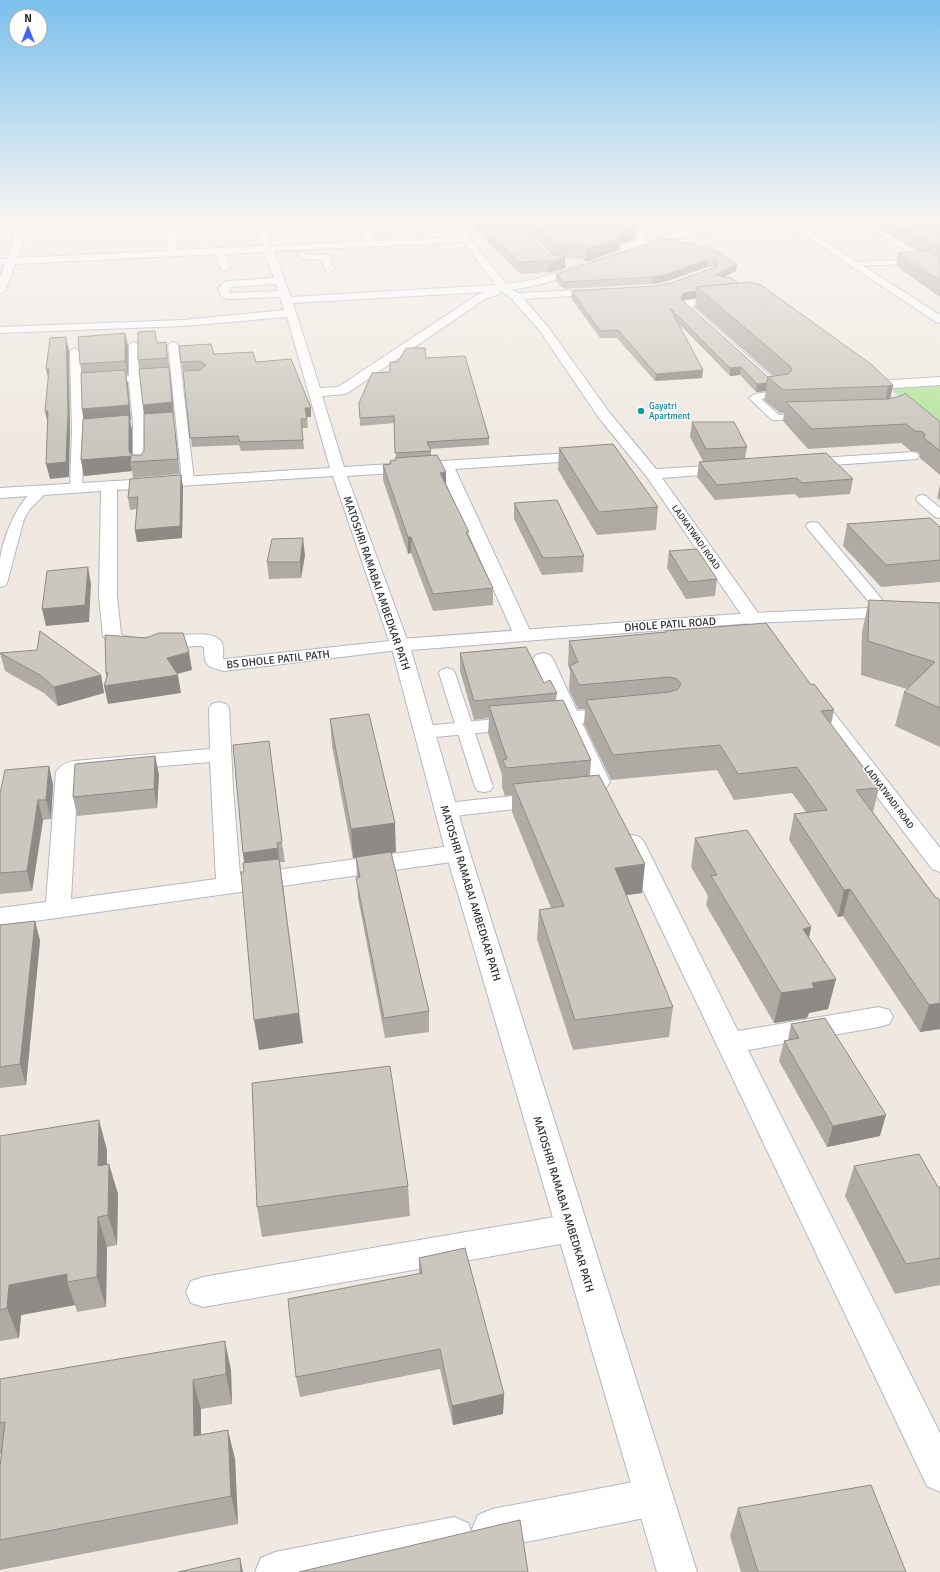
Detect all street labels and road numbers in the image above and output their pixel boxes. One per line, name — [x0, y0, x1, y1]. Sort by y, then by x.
street label: MATOSHRI RAMABAI AMBEDKAR PATH — [341, 494, 413, 672]
street label: LADKATWADI ROAD — [669, 503, 722, 572]
street label: DHOLE PATIL ROAD — [624, 615, 716, 634]
street label: BS DHOLE PATIL PATH — [226, 648, 330, 671]
street label: LADKATWADI ROAD — [861, 763, 916, 831]
street label: MATOSHRI RAMABAI AMBEDKAR PATH — [437, 804, 504, 983]
street label: MATOSHRI RAMABAI AMBEDKAR PATH — [530, 1115, 597, 1294]

